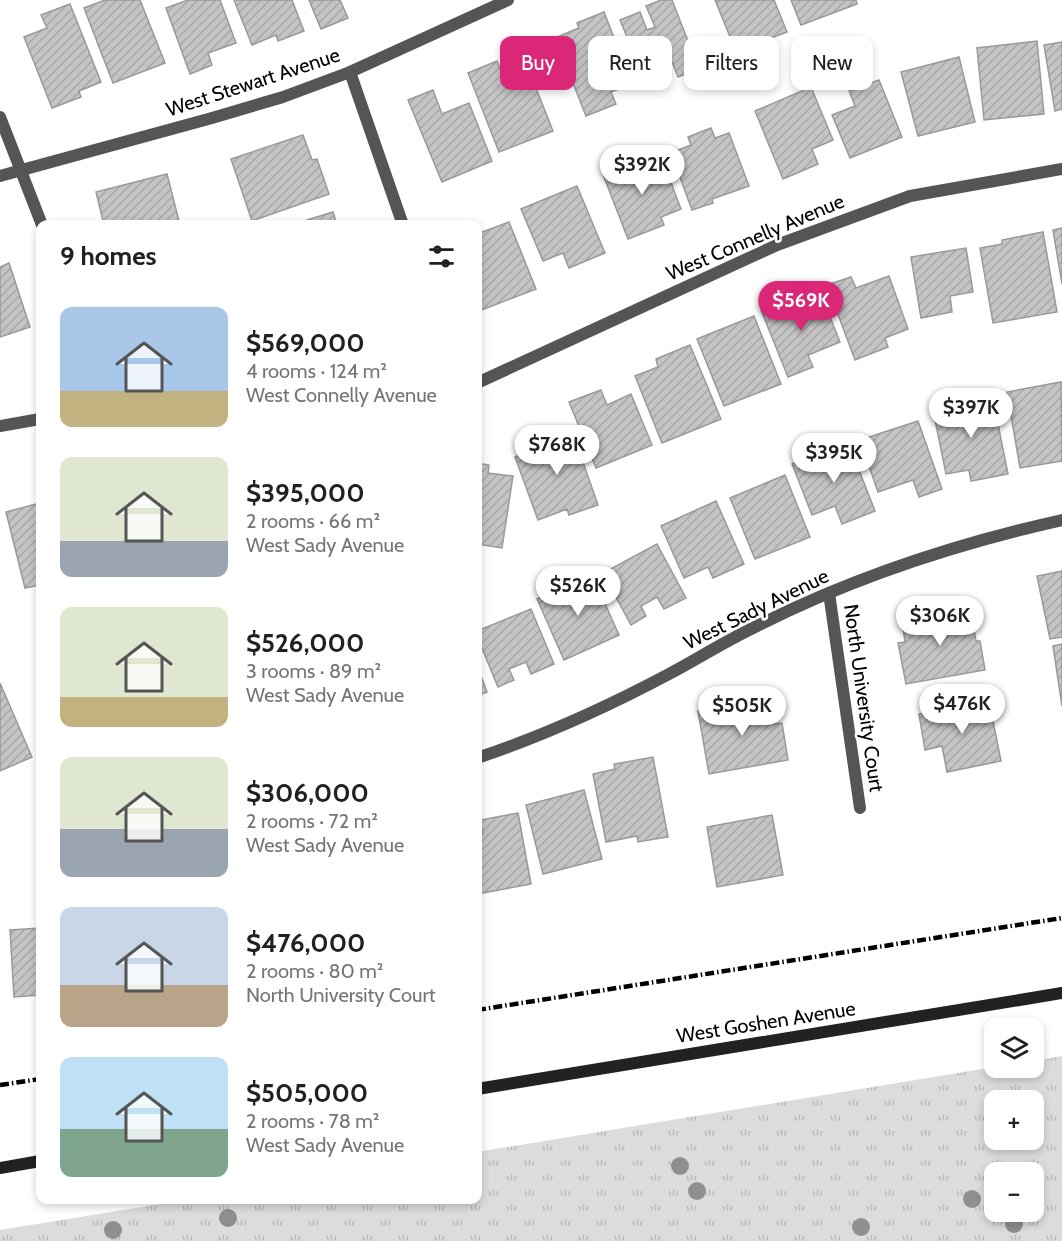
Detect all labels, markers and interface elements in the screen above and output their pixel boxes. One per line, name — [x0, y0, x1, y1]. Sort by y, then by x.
chip: Buy — [500, 36, 576, 90]
chip: Rent — [588, 36, 672, 90]
chip: Filters — [684, 36, 779, 90]
chip: New — [791, 36, 873, 90]
street label: West Stewart Avenue — [163, 43, 343, 121]
pin: $392K — [600, 145, 684, 196]
text: $392K — [614, 152, 670, 176]
street label: West Connelly Avenue — [662, 189, 848, 285]
text: 9 homes — [60, 240, 157, 272]
icon: filters — [425, 240, 458, 273]
pin: $569K — [759, 281, 843, 332]
text: $569K — [772, 288, 830, 312]
text: $569,000 — [246, 327, 365, 359]
icon: home — [108, 331, 180, 403]
text: 4 rooms · 124 m² — [246, 359, 387, 383]
text: West Connelly Avenue — [246, 383, 437, 407]
pin: $397K — [929, 388, 1013, 439]
text: $397K — [943, 395, 999, 419]
pin: $768K — [515, 425, 599, 476]
text: $768K — [528, 432, 586, 456]
pin: $395K — [792, 433, 876, 484]
text: $395K — [806, 440, 862, 464]
text: $395,000 — [246, 477, 365, 509]
icon: home — [108, 481, 180, 553]
text: 2 rooms · 66 m² — [246, 509, 380, 533]
text: West Sady Avenue — [246, 533, 404, 557]
street label: West Sady Avenue — [680, 564, 832, 654]
pin: $526K — [536, 566, 620, 617]
text: $526K — [550, 573, 606, 597]
pin: $306K — [898, 596, 982, 647]
street label: North University Court — [839, 603, 889, 794]
text: $306K — [910, 603, 970, 627]
text: $526,000 — [246, 627, 364, 659]
icon: home — [108, 631, 180, 703]
text: 3 rooms · 89 m² — [246, 659, 381, 683]
text: West Sady Avenue — [246, 683, 404, 707]
pin: $476K — [920, 684, 1004, 735]
pin: $505K — [700, 686, 784, 737]
text: $476K — [933, 691, 991, 715]
text: $505K — [712, 693, 772, 717]
text: $306,000 — [246, 777, 369, 809]
icon: home — [108, 781, 180, 853]
text: 2 rooms · 72 m² — [246, 809, 378, 833]
text: West Sady Avenue — [246, 833, 404, 857]
text: $476,000 — [246, 927, 365, 959]
icon: home — [108, 931, 180, 1003]
text: 2 rooms · 80 m² — [246, 959, 383, 983]
text: North University Court — [246, 983, 435, 1007]
street label: West Goshen Avenue — [675, 996, 857, 1048]
map controls — [984, 1018, 1044, 1222]
button: layers — [984, 1018, 1044, 1078]
text: $505,000 — [246, 1077, 368, 1109]
icon: home — [108, 1081, 180, 1153]
button: + — [984, 1090, 1044, 1150]
text: 2 rooms · 78 m² — [246, 1109, 379, 1133]
text: West Sady Avenue — [246, 1133, 404, 1157]
button: − — [984, 1162, 1044, 1222]

